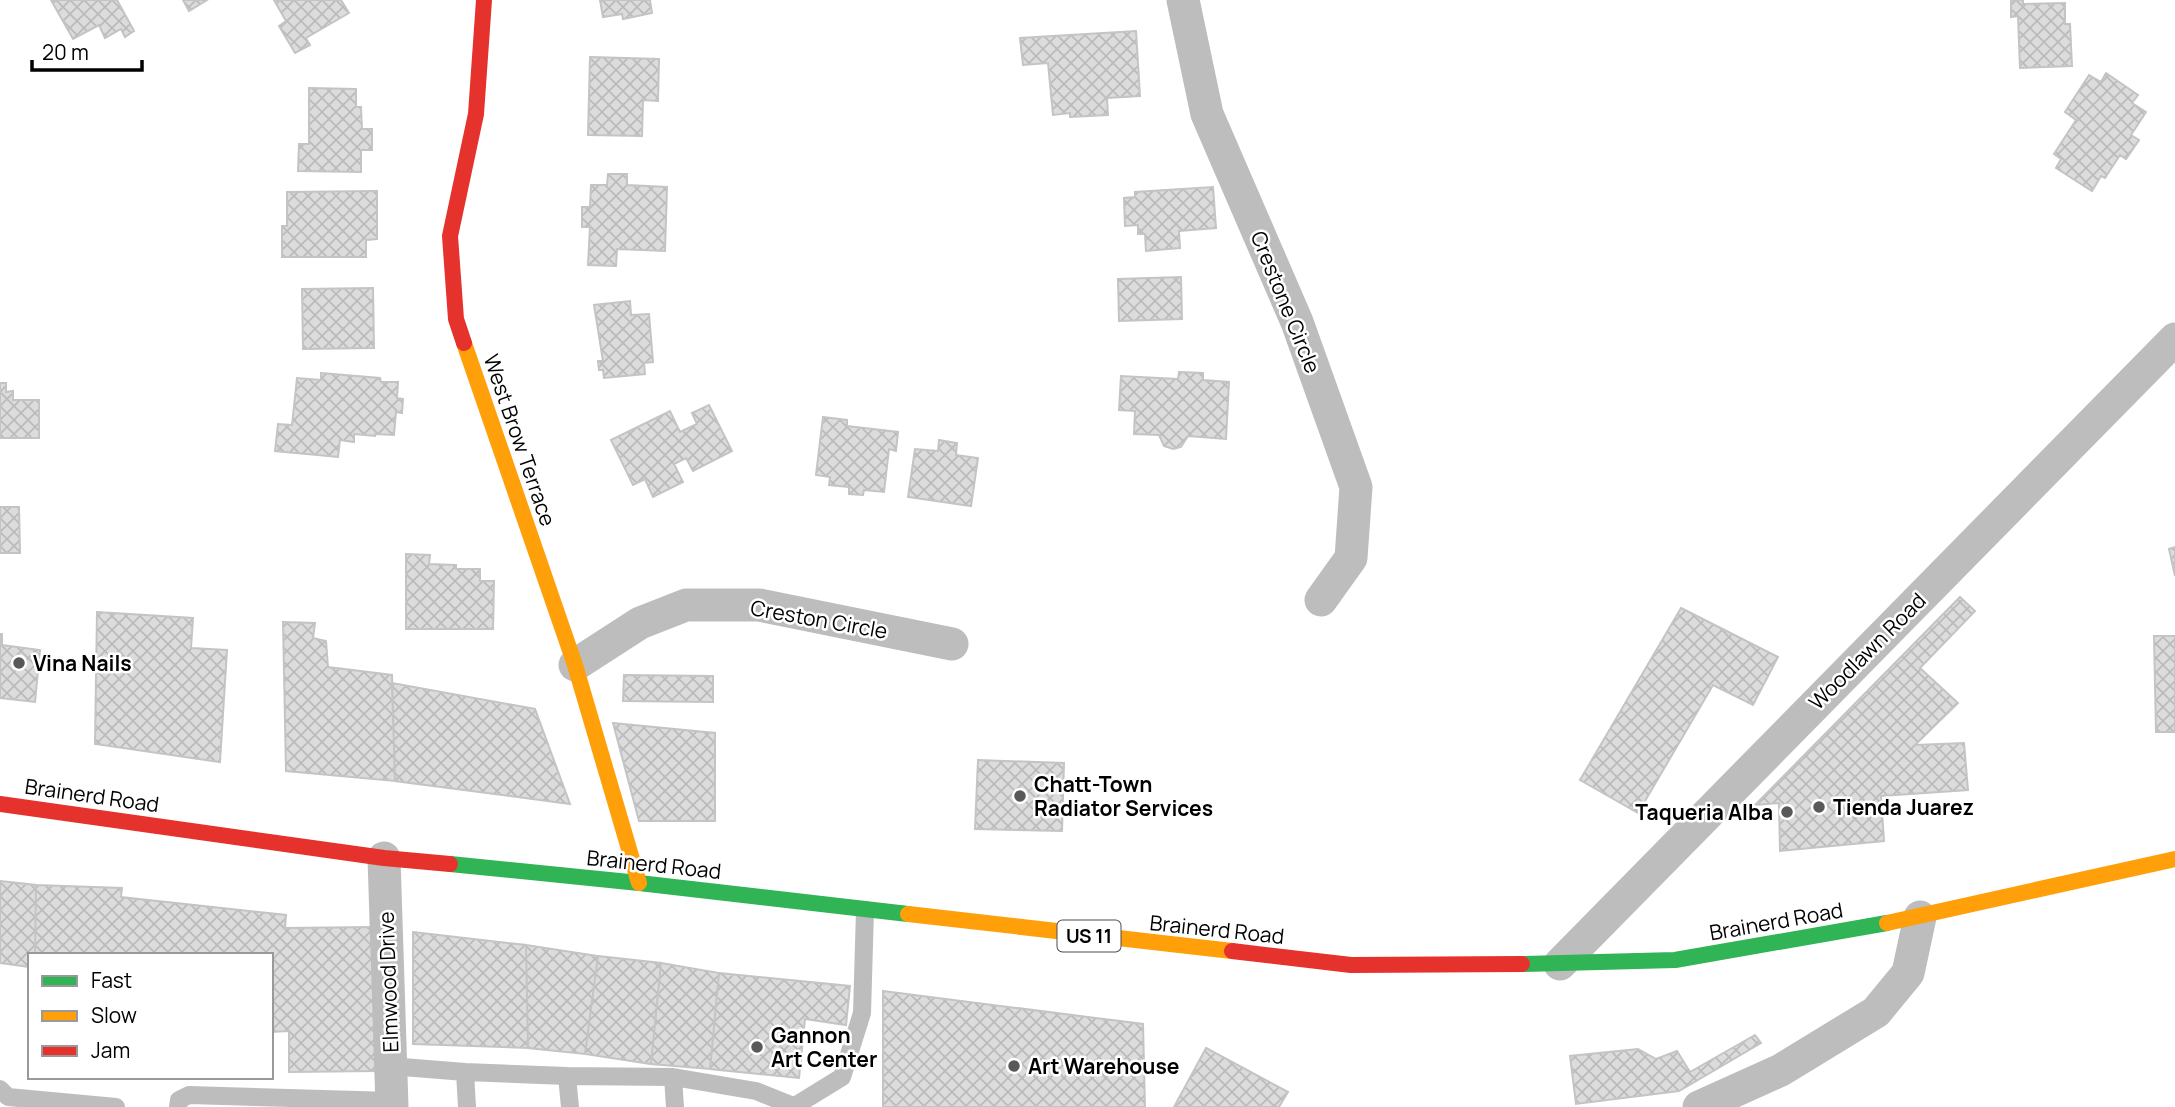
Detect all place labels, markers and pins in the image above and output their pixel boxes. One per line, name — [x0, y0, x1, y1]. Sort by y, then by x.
place label: Vina Nails — [33, 649, 132, 677]
marker: Vina Nails — [11, 655, 27, 671]
place label: Chatt-Town Radiator Services — [1034, 770, 1213, 822]
marker: Chatt-Town Radiator Services — [1012, 788, 1028, 804]
place label: Tienda Juarez — [1833, 793, 1974, 821]
place label: Taqueria Alba — [1635, 798, 1773, 826]
marker: Tienda Juarez — [1811, 799, 1827, 815]
marker: Taqueria Alba — [1779, 804, 1795, 820]
place label: Gannon Art Center — [771, 1021, 877, 1073]
marker: Gannon Art Center — [749, 1039, 765, 1055]
place label: Art Warehouse — [1028, 1052, 1179, 1080]
marker: Art Warehouse — [1006, 1058, 1022, 1074]

